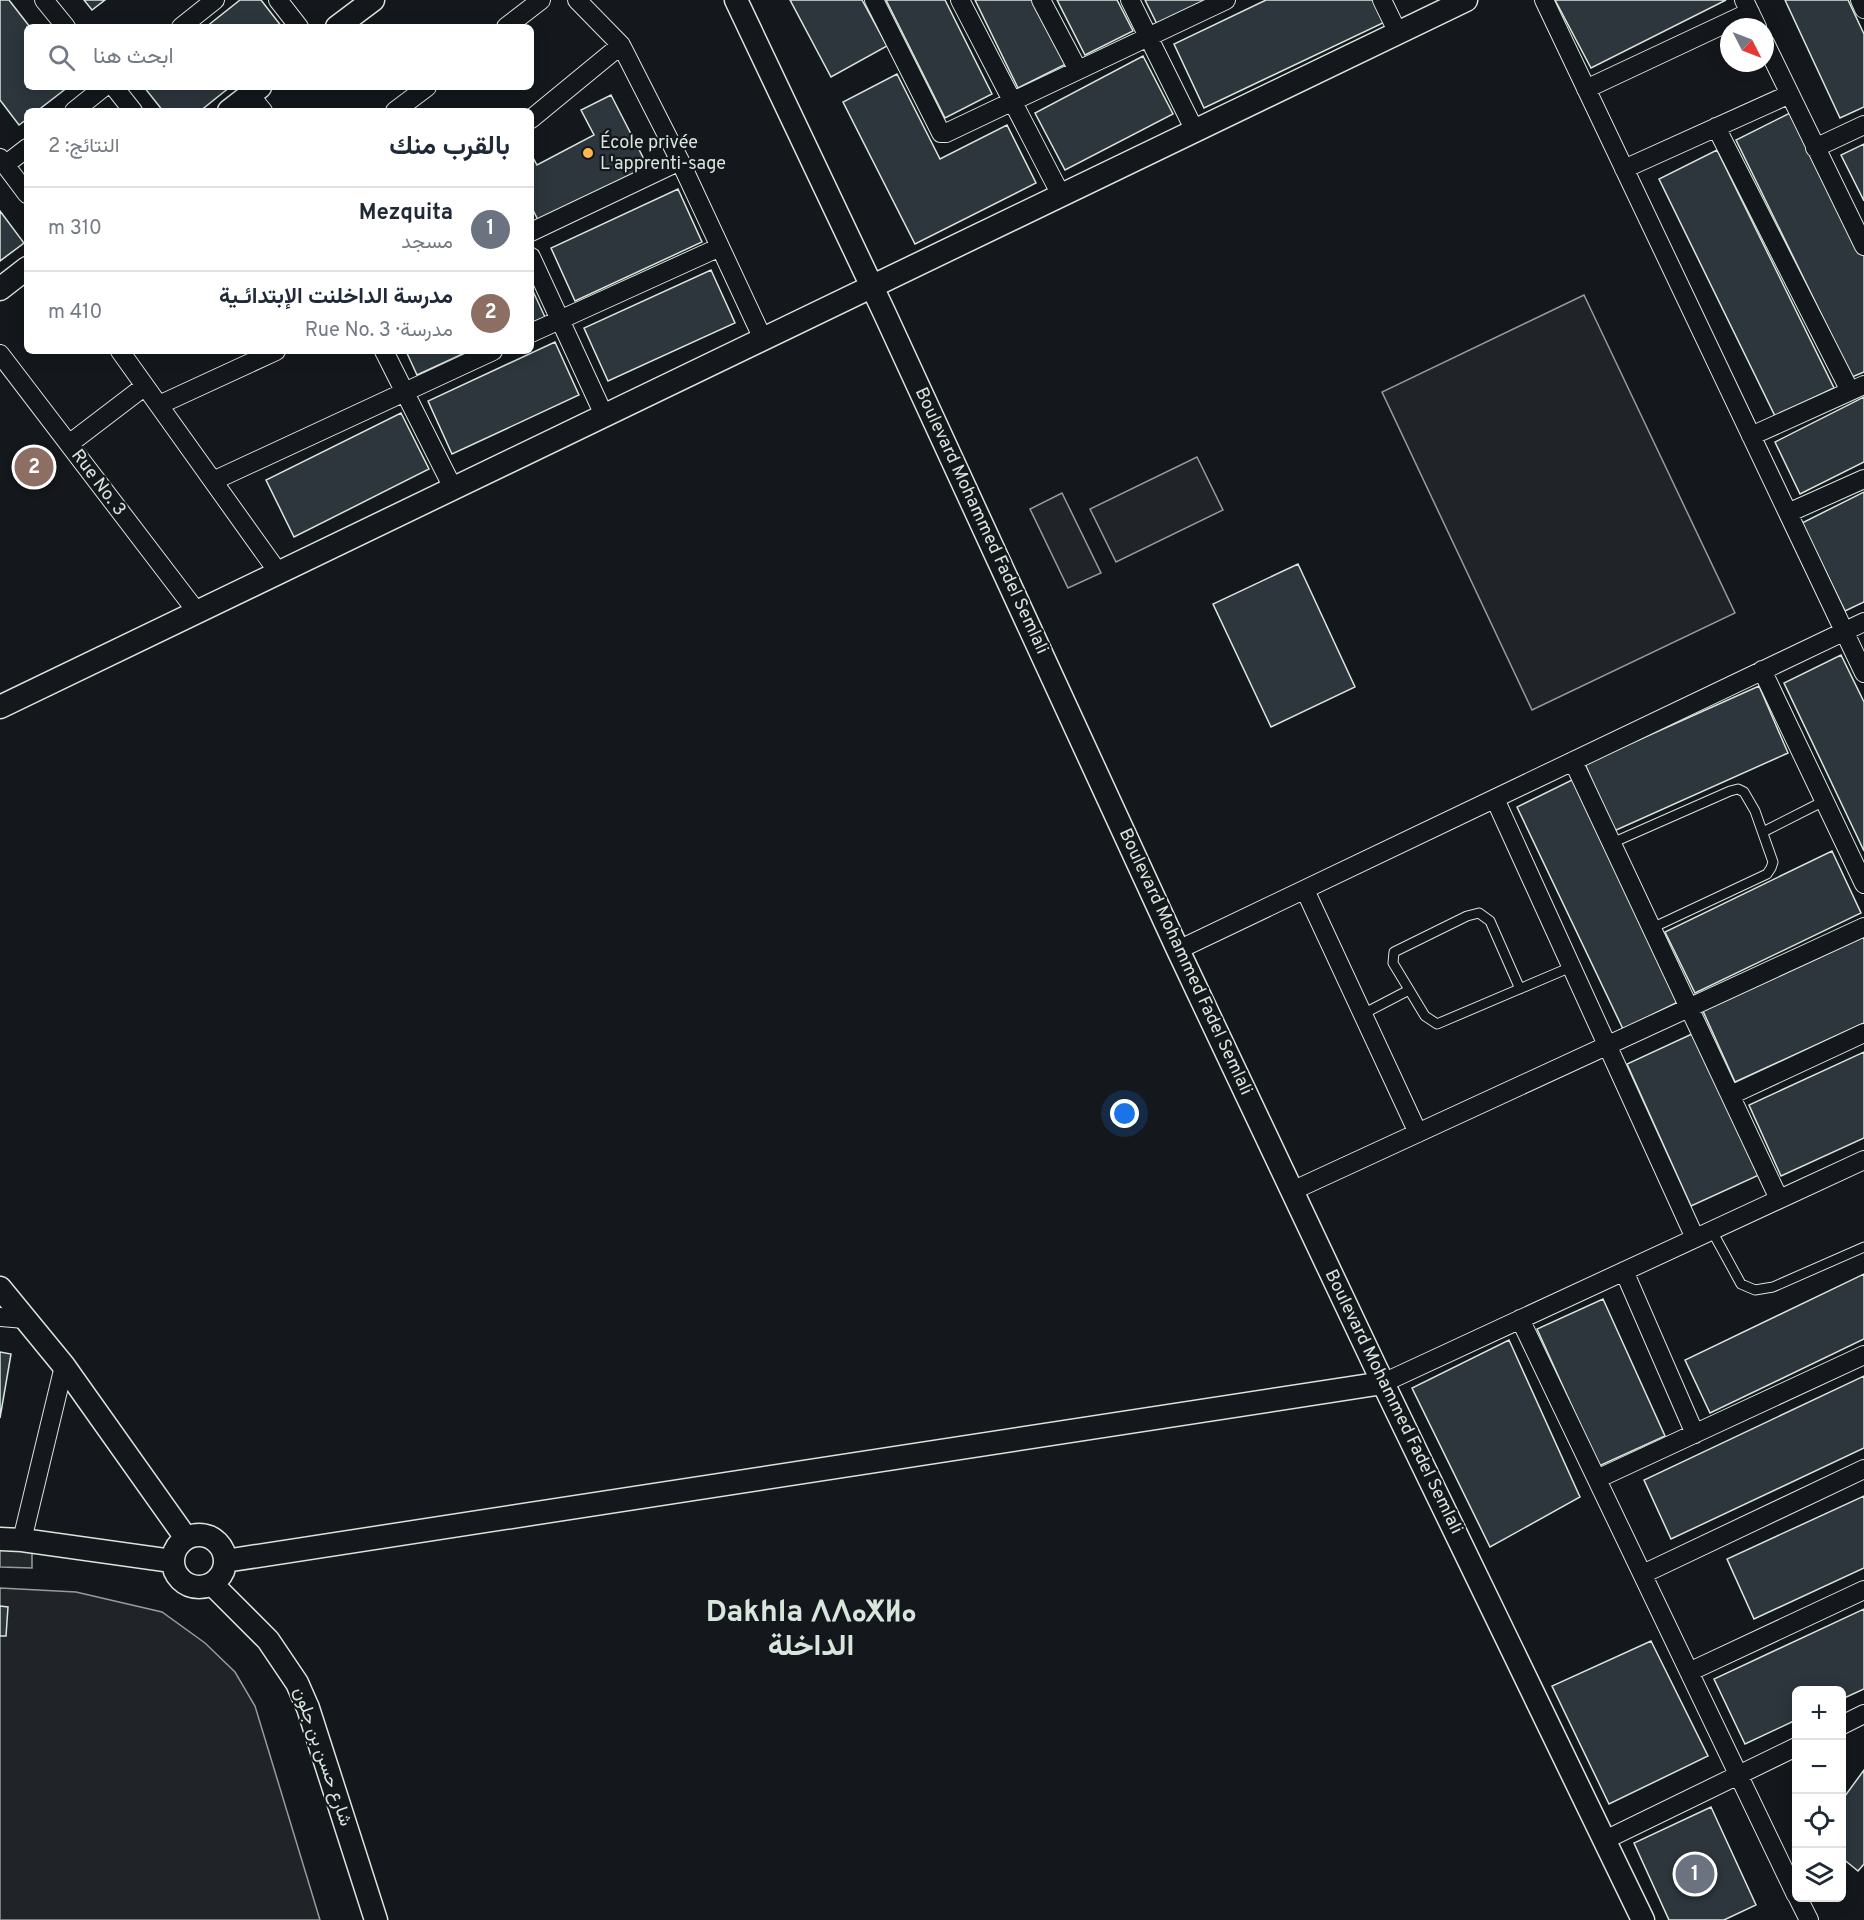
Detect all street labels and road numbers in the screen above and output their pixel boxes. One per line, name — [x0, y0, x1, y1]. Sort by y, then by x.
street label: Boulevard Mohammed Fadel Semlali — [909, 384, 1053, 658]
street label: Rue No. 3 — [65, 445, 131, 521]
street label: Boulevard Mohammed Fadel Semlali — [1113, 825, 1257, 1099]
street label: Boulevard Mohammed Fadel Semlali — [1319, 1266, 1467, 1538]
street label: شارع حسن بن جلون — [287, 1685, 357, 1829]

